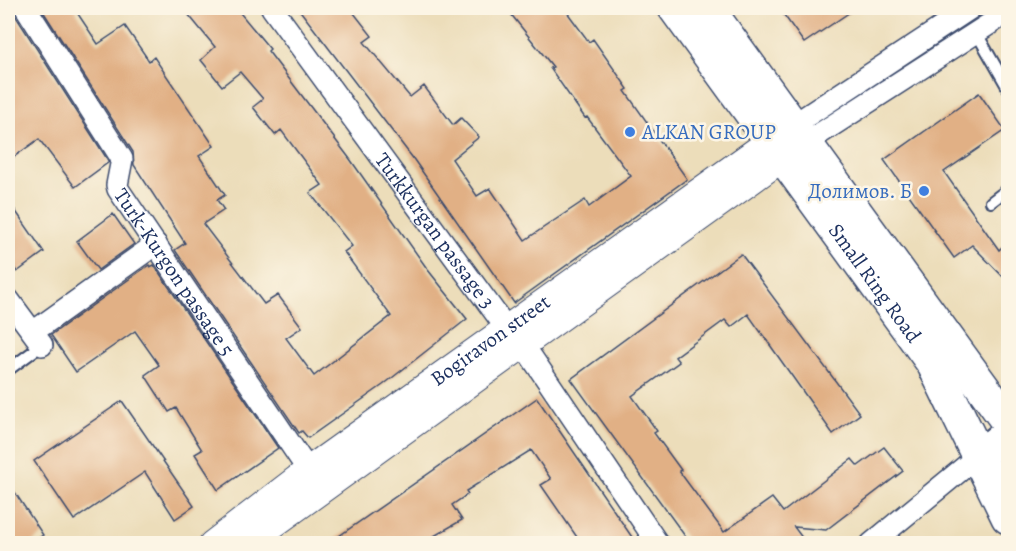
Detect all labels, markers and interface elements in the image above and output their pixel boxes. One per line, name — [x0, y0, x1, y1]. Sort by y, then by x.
place label: ALKAN GROUP — [641, 118, 776, 146]
marker: ALKAN GROUP — [623, 125, 637, 139]
street label: Turkkurgan passage 3 — [369, 147, 501, 314]
place label: Долимов. Б — [808, 177, 912, 205]
street label: Turk-Kurgon passage 5 — [107, 183, 241, 362]
marker: Долимов. Б — [917, 184, 931, 198]
street label: Small Ring Road — [822, 218, 928, 349]
street label: Bogiravon street — [425, 288, 556, 392]

